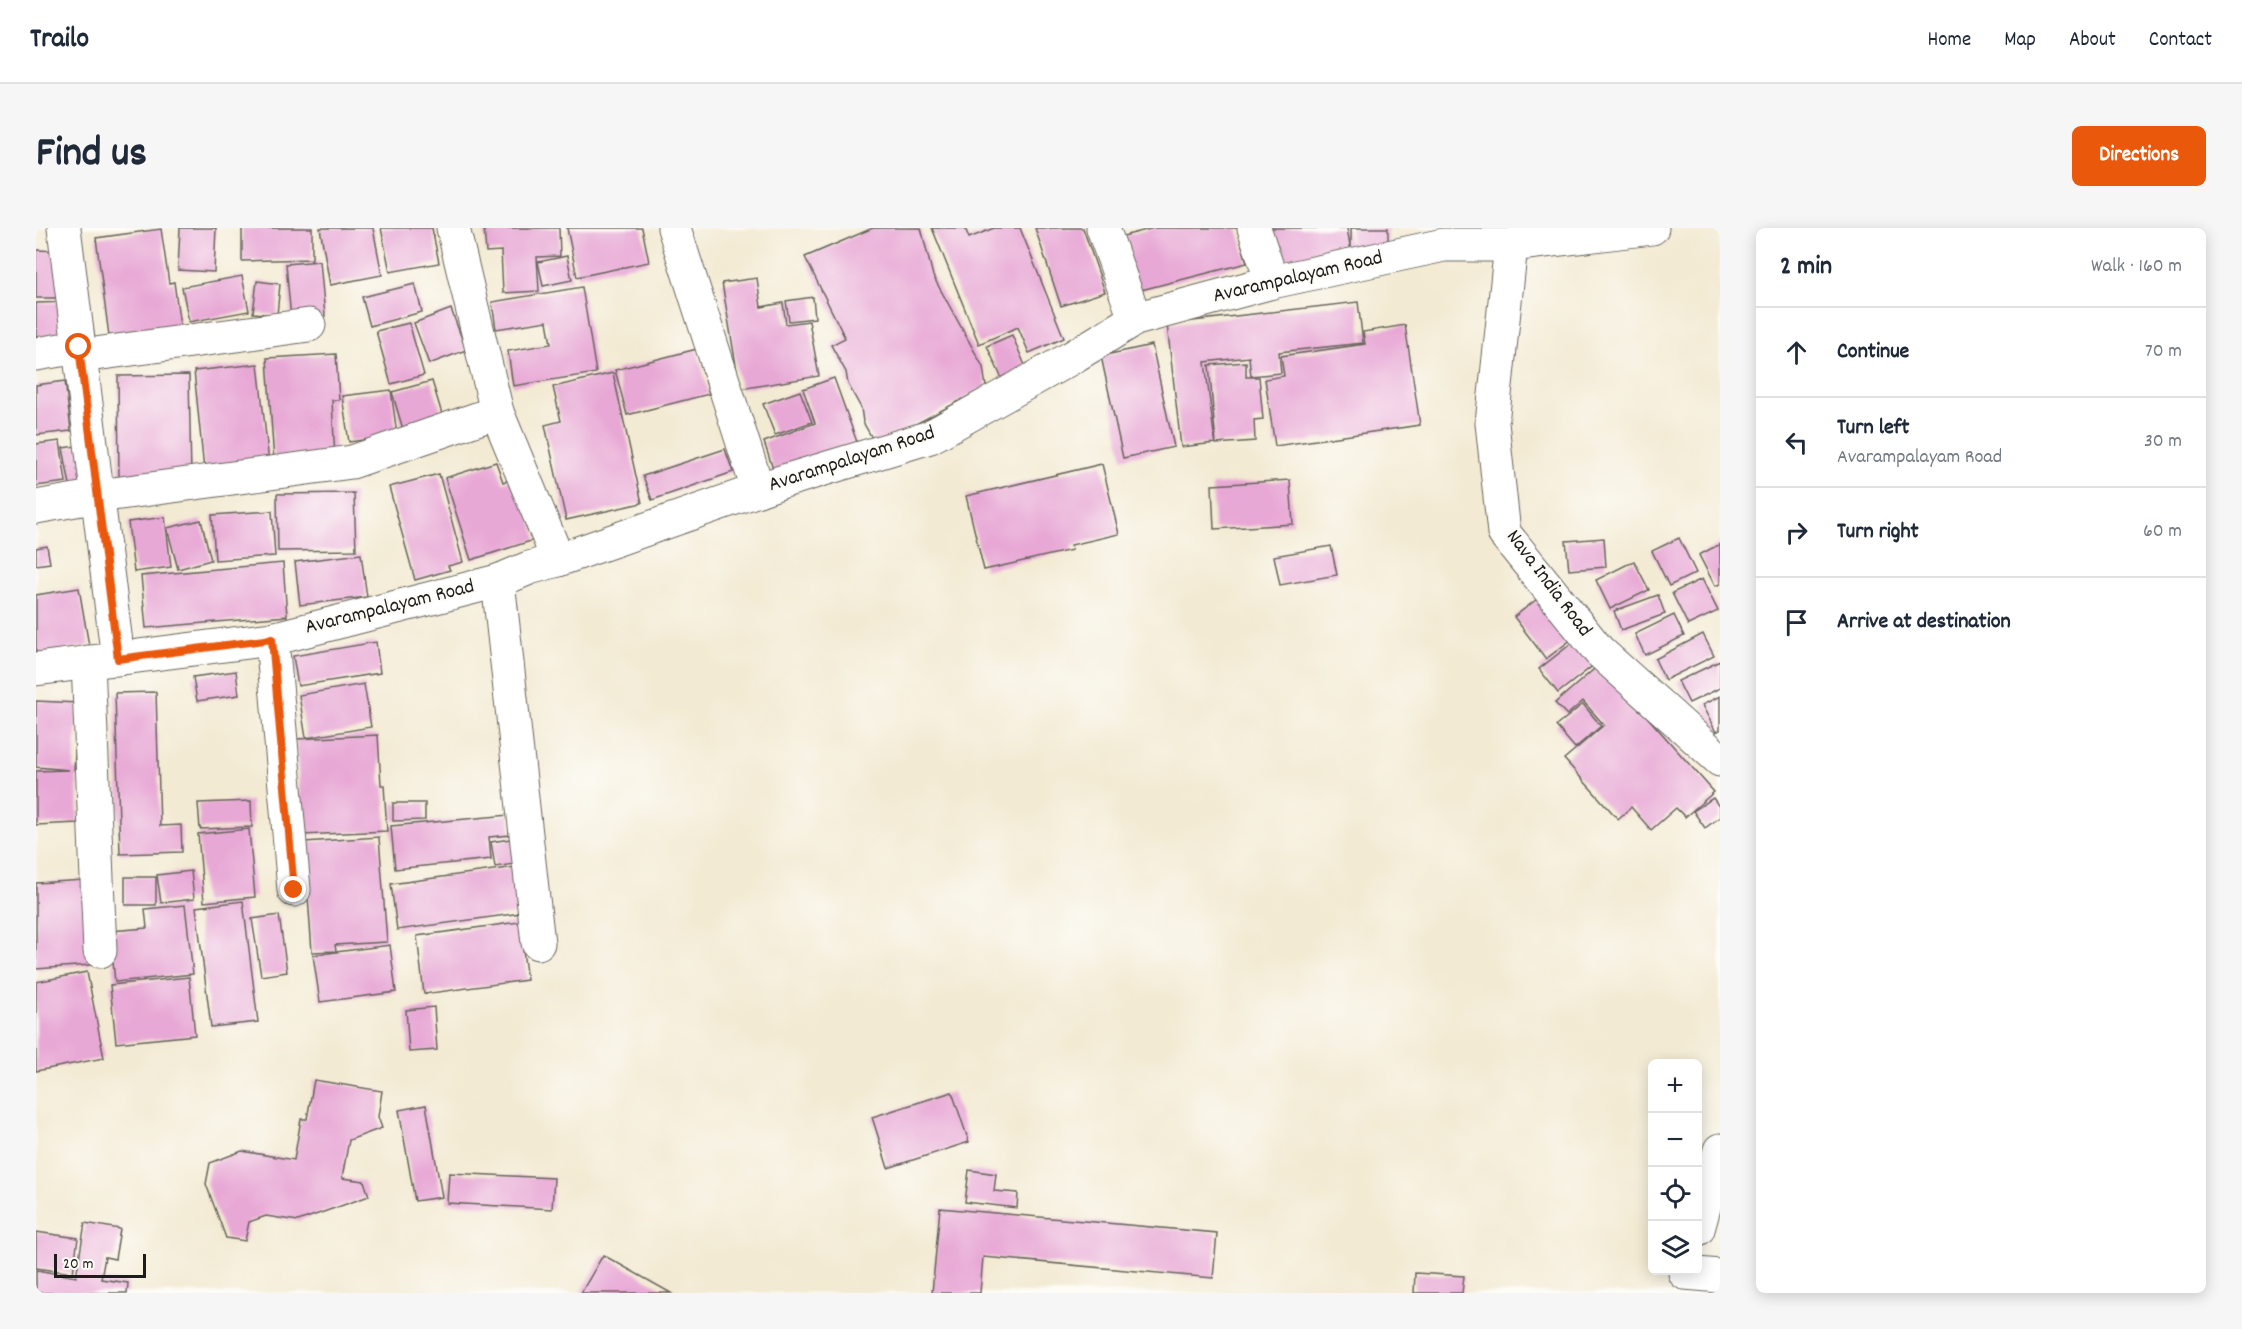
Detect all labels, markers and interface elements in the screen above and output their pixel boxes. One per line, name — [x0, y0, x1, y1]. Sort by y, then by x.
text: Trailo — [30, 21, 89, 61]
text: Home — [1927, 26, 1971, 56]
text: Map — [2004, 26, 2036, 56]
text: About — [2069, 26, 2116, 56]
text: Contact — [2149, 26, 2212, 56]
text: Find us — [36, 126, 147, 186]
button: Directions — [2072, 126, 2206, 186]
street label: Avarampalayam Road — [1210, 244, 1386, 312]
text: 2 min — [1780, 249, 1832, 286]
text: Walk · 160 m — [2091, 253, 2182, 281]
route start — [65, 333, 91, 359]
icon: ahead — [1780, 336, 1813, 369]
text: Continue — [1837, 337, 1909, 368]
text: 70 m — [2145, 338, 2182, 366]
text: Turn left — [1837, 413, 1909, 444]
street label: Avarampalayam Road — [765, 419, 939, 501]
icon: left — [1780, 426, 1813, 459]
text: 30 m — [2144, 428, 2182, 456]
text: Avarampalayam Road — [1837, 444, 2002, 472]
icon: right — [1780, 516, 1813, 549]
text: Turn right — [1837, 517, 1919, 548]
text: 60 m — [2143, 518, 2182, 546]
street label: Nava India Road — [1498, 524, 1598, 644]
street label: Avarampalayam Road — [302, 572, 478, 644]
icon: arrive — [1780, 606, 1813, 639]
text: Arrive at destination — [1837, 607, 2011, 638]
route end — [280, 876, 306, 902]
map controls — [1648, 1059, 1702, 1275]
button: + — [1648, 1059, 1702, 1113]
button: − — [1648, 1113, 1702, 1167]
button: locate — [1648, 1167, 1702, 1221]
button: layers — [1648, 1221, 1702, 1275]
scale bar — [54, 1251, 146, 1278]
text: 20 m — [63, 1253, 93, 1276]

